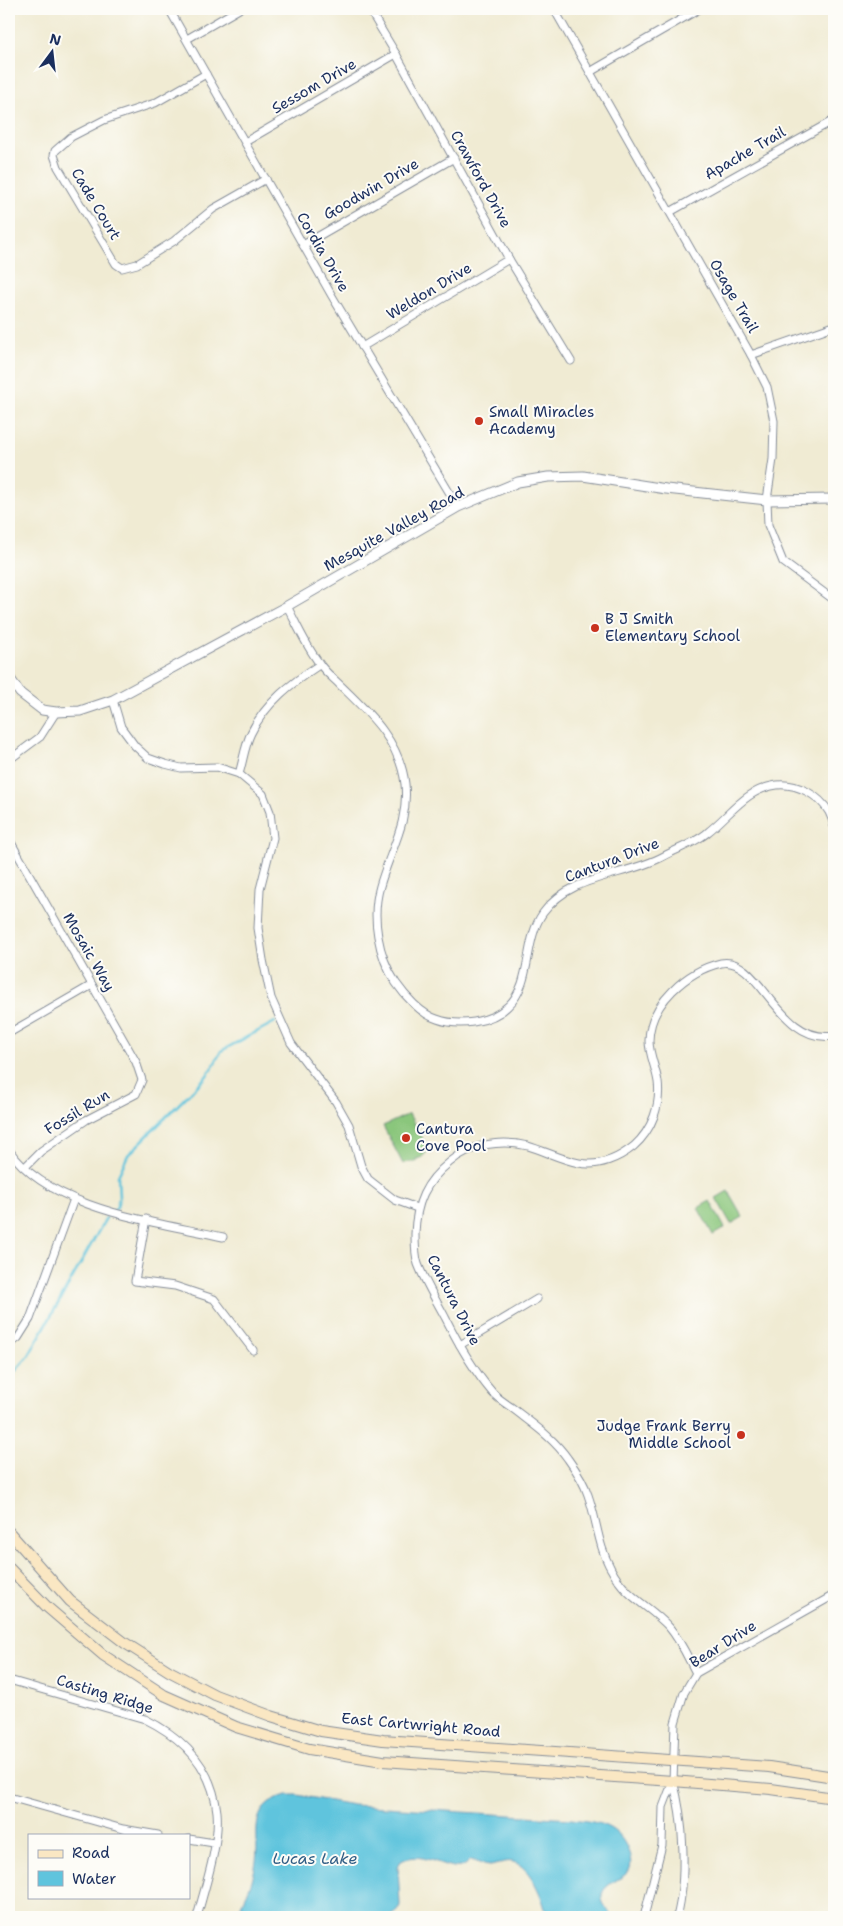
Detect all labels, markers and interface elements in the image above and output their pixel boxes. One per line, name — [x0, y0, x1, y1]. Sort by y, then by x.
north arrow — [28, 28, 78, 78]
text: N — [48, 29, 63, 50]
street label: Sessom Drive — [268, 54, 360, 118]
street label: Apache Trail — [701, 121, 790, 184]
street label: Crawford Drive — [446, 127, 516, 231]
street label: Goodwin Drive — [320, 154, 422, 224]
street label: Cade Court — [67, 164, 125, 244]
street label: Cordia Drive — [292, 208, 354, 296]
street label: Osage Trail — [705, 256, 763, 337]
street label: Weldon Drive — [383, 258, 475, 324]
place label: Small Miracles Academy — [489, 402, 594, 439]
marker: Small Miracles Academy — [473, 415, 485, 427]
street label: Mesquite Valley Road — [320, 482, 468, 576]
place label: B J Smith Elementary School — [605, 609, 741, 646]
marker: B J Smith Elementary School — [589, 622, 601, 634]
street label: Cantura Drive — [562, 833, 662, 887]
street label: Mosaic Way — [58, 909, 120, 995]
street label: Fossil Run — [41, 1085, 113, 1139]
place label: Cantura Cove Pool — [416, 1119, 487, 1156]
marker: Cantura Cove Pool — [400, 1132, 412, 1144]
street label: Cantura Drive — [422, 1251, 486, 1349]
place label: Judge Frank Berry Middle School — [597, 1416, 731, 1453]
marker: Judge Frank Berry Middle School — [735, 1429, 747, 1441]
street label: Bear Drive — [686, 1616, 760, 1672]
street label: Casting Ridge — [54, 1670, 156, 1718]
street label: East Cartwright Road — [341, 1708, 502, 1742]
legend — [28, 1834, 190, 1898]
text: Road — [72, 1843, 110, 1863]
water label: Lucas Lake — [272, 1848, 358, 1869]
text: Water — [72, 1869, 116, 1889]

